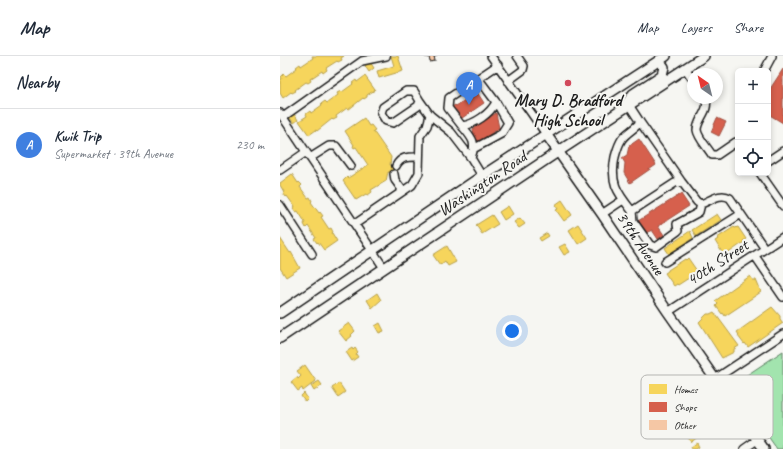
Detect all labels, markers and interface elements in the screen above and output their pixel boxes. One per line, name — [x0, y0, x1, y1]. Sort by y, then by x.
text: Map — [20, 16, 50, 40]
text: Map — [637, 19, 659, 36]
text: Layers — [681, 19, 712, 36]
text: Share — [734, 19, 763, 36]
north arrow — [687, 68, 723, 104]
map controls — [735, 68, 771, 176]
button: + — [735, 68, 771, 104]
text: Nearby — [16, 72, 59, 93]
pin: A — [456, 72, 482, 105]
marker: Mary D. Bradford High School — [563, 78, 573, 88]
place label: Mary D. Bradford High School — [514, 90, 625, 131]
button: − — [735, 104, 771, 140]
text: Kwik Trip — [54, 127, 101, 146]
text: A — [26, 137, 32, 153]
text: 230 m — [236, 137, 264, 153]
button: locate — [735, 140, 771, 176]
street label: Washington Road — [434, 145, 532, 221]
text: Supermarket · 39th Avenue — [54, 146, 173, 162]
street label: 39th Avenue — [612, 208, 670, 280]
street label: 40th Street — [682, 233, 754, 290]
your location — [502, 321, 522, 341]
legend — [641, 375, 773, 439]
text: Homes — [674, 382, 699, 396]
text: Shops — [674, 400, 698, 414]
text: Other — [674, 418, 697, 432]

